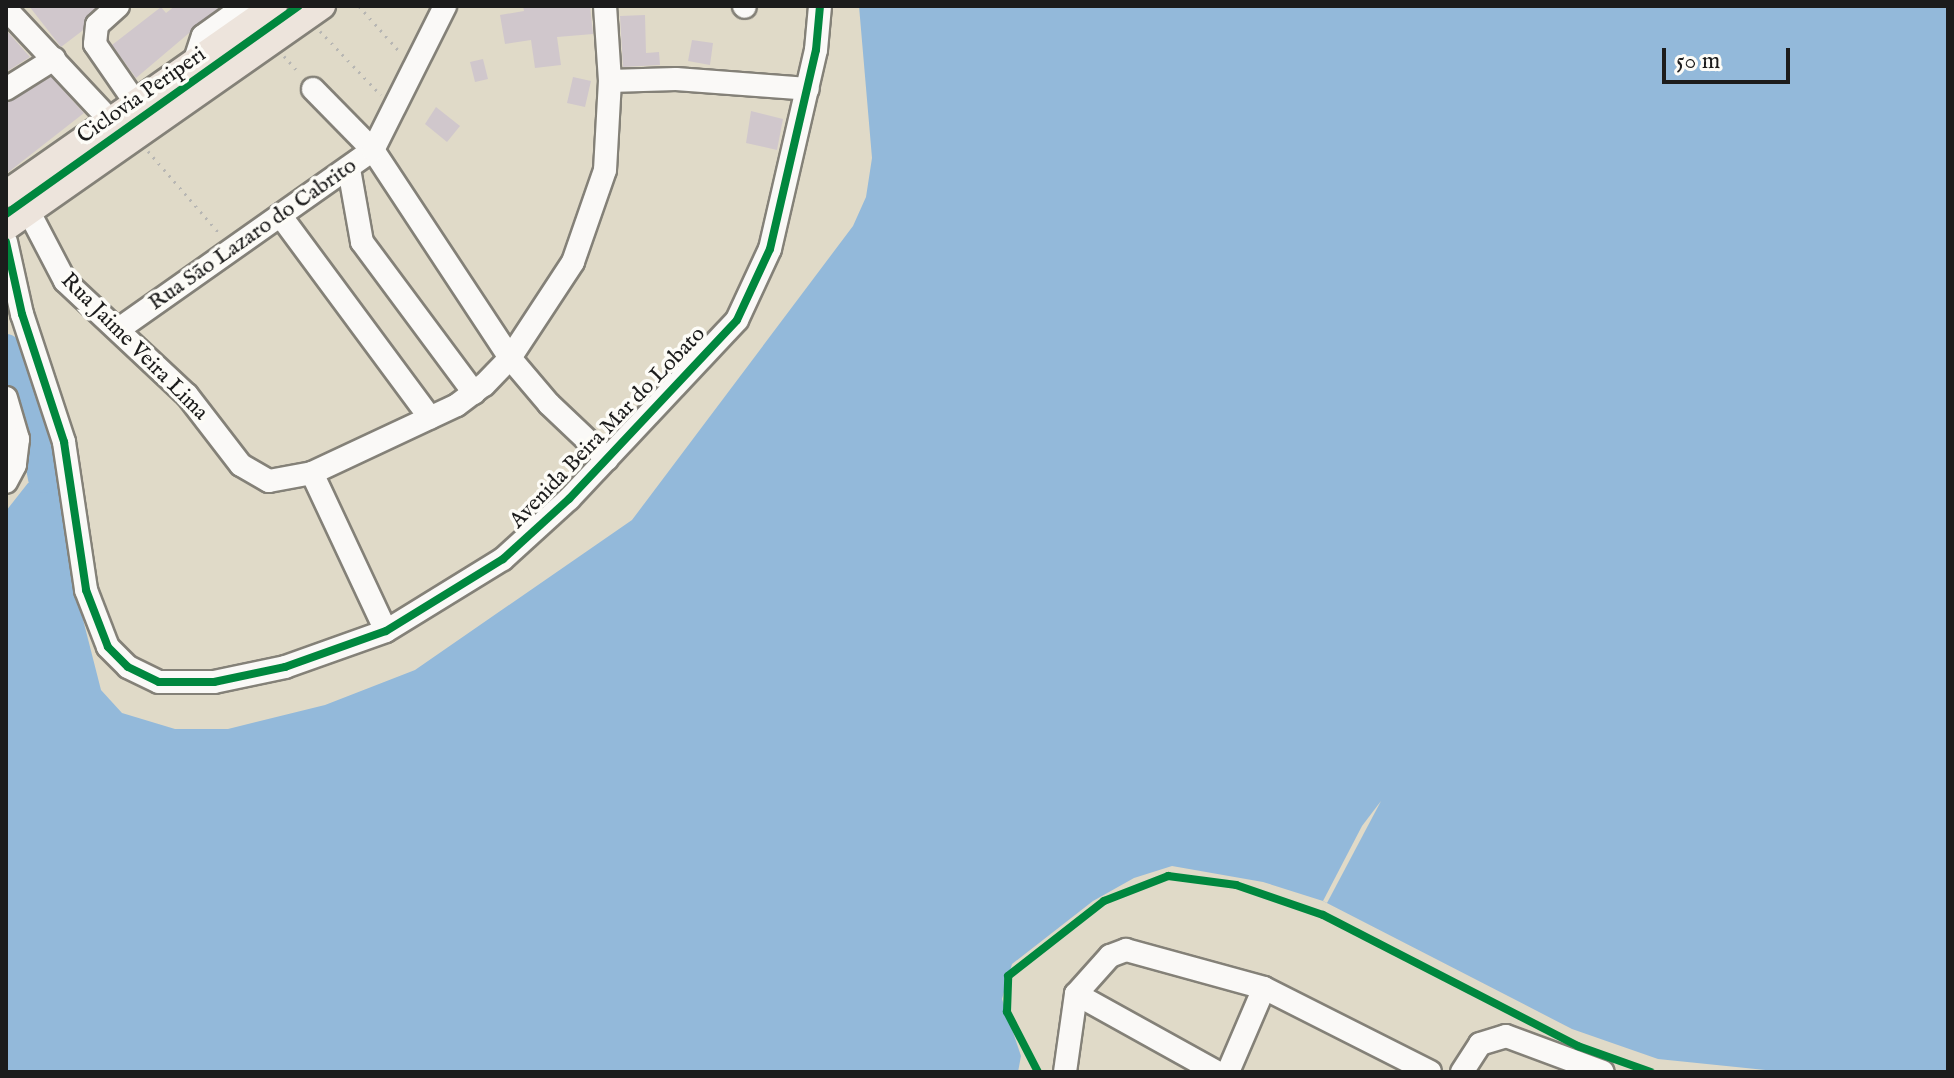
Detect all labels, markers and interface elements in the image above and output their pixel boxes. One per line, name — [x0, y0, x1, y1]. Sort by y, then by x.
scale bar — [1666, 32, 1794, 82]
street label: Ciclovia Periperi — [73, 42, 211, 150]
text: 50 m — [1676, 46, 1720, 77]
street label: Rua São Lazaro do Cabrito — [144, 153, 362, 317]
street label: Rua Jaime Veira Lima — [55, 268, 213, 426]
street label: Avenida Beira Mar do Lobato — [505, 322, 711, 534]

